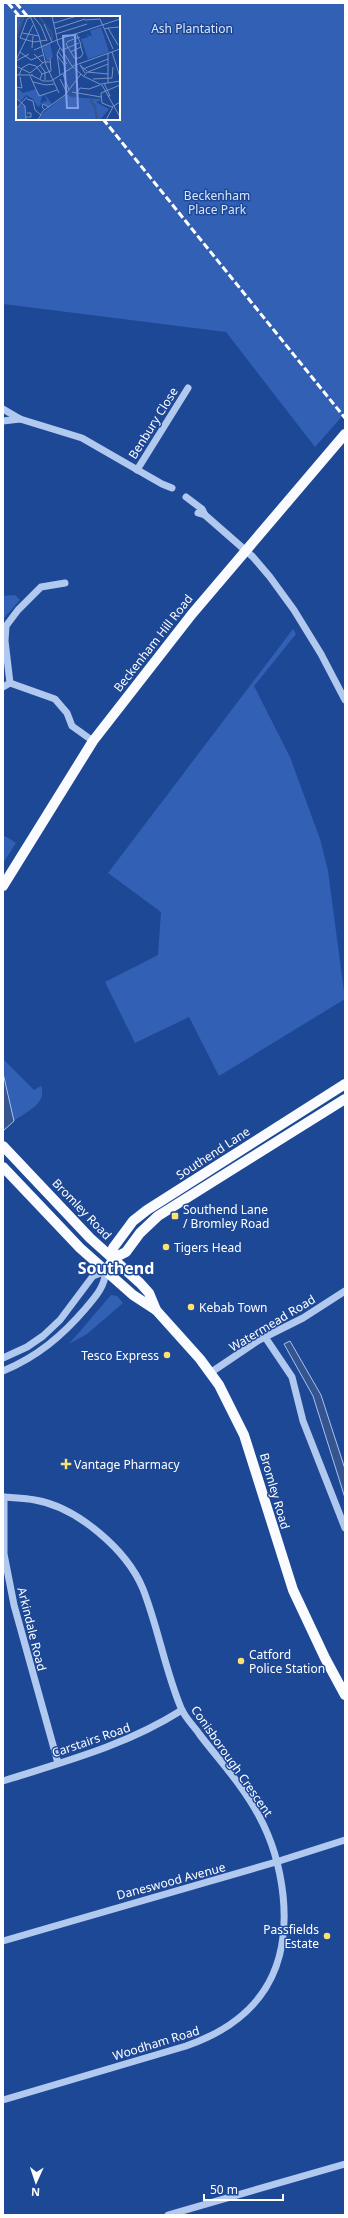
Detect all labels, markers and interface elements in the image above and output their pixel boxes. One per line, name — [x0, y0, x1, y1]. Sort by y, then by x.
inset map — [16, 16, 120, 120]
park label: Ash Plantation — [151, 20, 233, 37]
park label: Beckenham Place Park — [184, 187, 250, 218]
street label: Benbury Close — [124, 384, 182, 462]
street label: Beckenham Hill Road — [110, 591, 196, 695]
street label: Southend Lane — [173, 1123, 253, 1183]
street label: Bromley Road — [49, 1175, 115, 1243]
place label: Southend Lane / Bromley Road — [183, 1201, 269, 1232]
marker: Southend Lane / Bromley Road — [170, 1211, 180, 1221]
place label: Tigers Head — [174, 1239, 242, 1256]
marker: Tigers Head — [161, 1242, 171, 1252]
district label: Southend — [78, 1257, 154, 1279]
street label: Watermead Road — [226, 1291, 318, 1355]
place label: Kebab Town — [199, 1299, 268, 1316]
marker: Kebab Town — [186, 1302, 196, 1312]
place label: Tesco Express — [81, 1347, 159, 1364]
marker: Tesco Express — [162, 1350, 172, 1360]
street label: Bromley Road — [256, 1451, 294, 1531]
place label: Vantage Pharmacy — [74, 1456, 181, 1473]
marker: Vantage Pharmacy — [61, 1459, 71, 1469]
street label: Arkindale Road — [13, 1585, 51, 1673]
place label: Catford Police Station — [249, 1646, 325, 1677]
marker: Catford Police Station — [236, 1656, 246, 1666]
street label: Conisborough Crescent — [187, 1702, 277, 1821]
street label: Carstairs Road — [50, 1719, 132, 1761]
street label: Daneswood Avenue — [115, 1858, 228, 1904]
place label: Passfields Estate — [263, 1921, 319, 1952]
marker: Passfields Estate — [322, 1931, 332, 1941]
street label: Woodham Road — [110, 2022, 202, 2064]
north arrow — [16, 2162, 56, 2202]
scale bar — [204, 2176, 283, 2202]
text: 50 m — [210, 2181, 238, 2198]
text: N — [31, 2185, 40, 2200]

